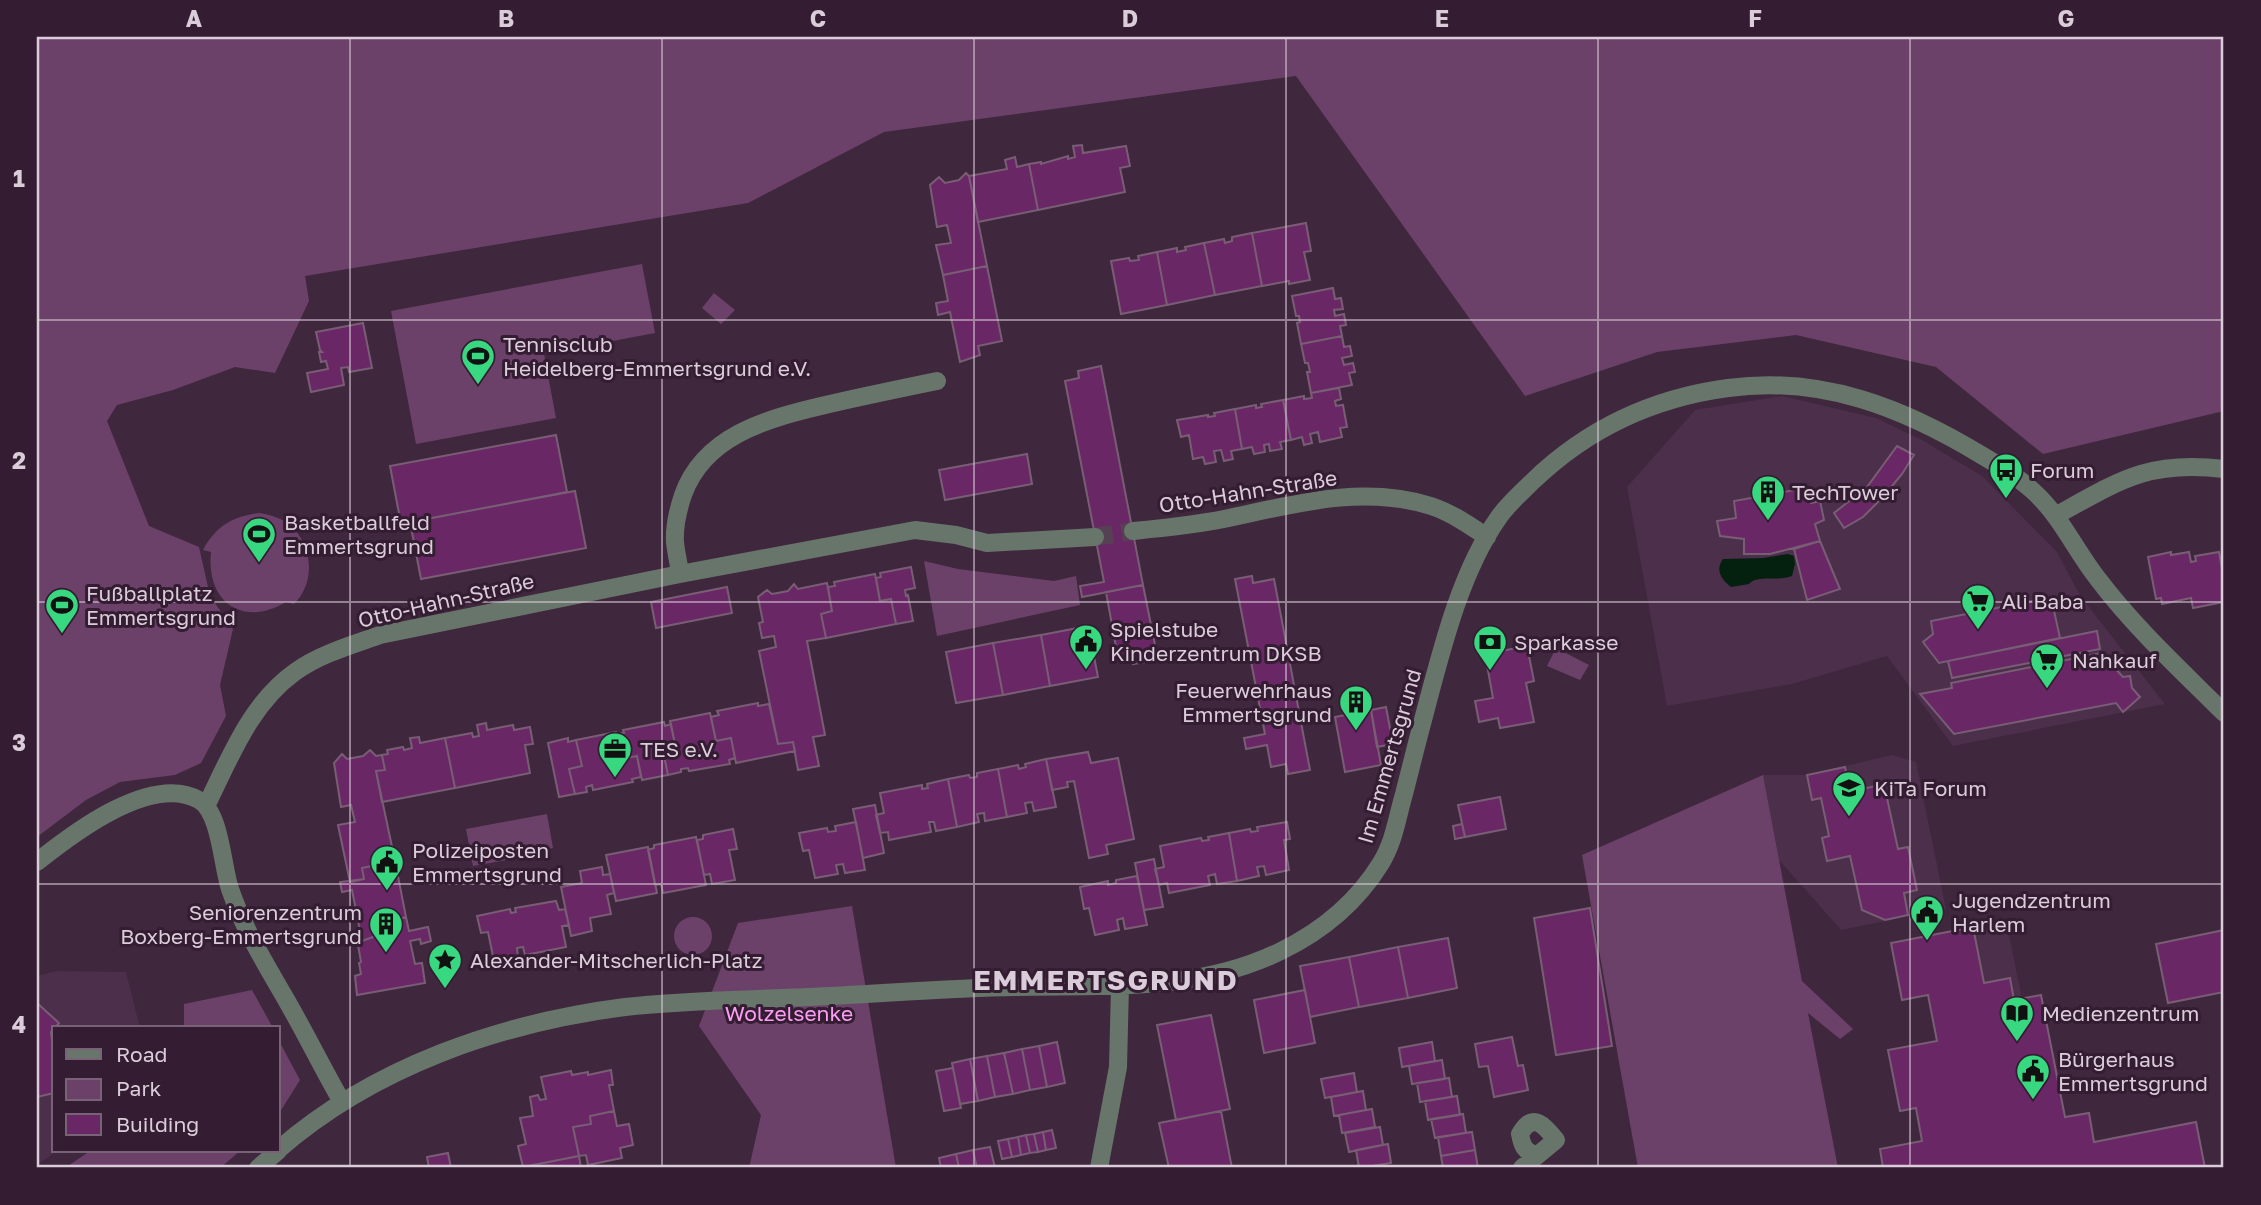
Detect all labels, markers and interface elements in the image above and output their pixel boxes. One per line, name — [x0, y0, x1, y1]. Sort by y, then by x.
text: A — [186, 4, 203, 32]
text: B — [498, 4, 514, 32]
text: C — [810, 4, 826, 32]
text: D — [1122, 4, 1138, 32]
text: E — [1435, 4, 1449, 32]
text: F — [1748, 4, 1762, 32]
text: G — [2058, 4, 2074, 32]
text: 1 — [13, 164, 25, 192]
place label: Tennisclub Heidelberg-Emmertsgrund e.V. — [503, 331, 811, 381]
sports icon: Tennisclub Heidelberg-Emmertsgrund e.V. — [459, 337, 497, 386]
text: 2 — [12, 446, 26, 474]
bus stop icon: Forum — [1987, 451, 2025, 500]
place label: Forum — [2030, 457, 2094, 483]
street label: Otto-Hahn-Straße — [1157, 464, 1339, 518]
building icon: TechTower — [1749, 473, 1787, 522]
place label: TechTower — [1792, 479, 1898, 505]
place label: Basketballfeld Emmertsgrund — [284, 509, 434, 559]
sports icon: Basketballfeld Emmertsgrund — [240, 515, 278, 564]
street label: Otto-Hahn-Straße — [355, 567, 537, 633]
place label: Fußballplatz Emmertsgrund — [86, 580, 236, 630]
supermarket icon: Ali Baba — [1959, 582, 1997, 631]
sports icon: Fußballplatz Emmertsgrund — [43, 586, 81, 635]
place label: Ali Baba — [2002, 588, 2084, 614]
place label: Spielstube Kinderzentrum DKSB — [1110, 616, 1322, 666]
public building icon: Spielstube Kinderzentrum DKSB — [1067, 622, 1105, 671]
bank icon: Sparkasse — [1471, 623, 1509, 672]
place label: Sparkasse — [1514, 629, 1618, 655]
supermarket icon: Nahkauf — [2028, 641, 2066, 690]
place label: Nahkauf — [2072, 647, 2157, 673]
street label: Im Emmertsgrund — [1352, 666, 1426, 846]
place label: Feuerwehrhaus Emmertsgrund — [1175, 677, 1332, 727]
building icon: Feuerwehrhaus Emmertsgrund — [1337, 683, 1375, 732]
text: 3 — [12, 728, 26, 756]
office icon: TES e.V. — [596, 730, 634, 779]
place label: TES e.V. — [640, 736, 718, 762]
school or university icon: KiTa Forum — [1830, 769, 1868, 818]
place label: KiTa Forum — [1874, 775, 1987, 801]
place label: Polizeiposten Emmertsgrund — [412, 837, 562, 887]
public building icon: Polizeiposten Emmertsgrund — [368, 843, 406, 892]
place label: Jugendzentrum Harlem — [1952, 887, 2111, 937]
public building icon: Jugendzentrum Harlem — [1908, 893, 1946, 942]
place label: Seniorenzentrum Boxberg-Emmertsgrund — [120, 899, 362, 949]
building icon: Seniorenzentrum Boxberg-Emmertsgrund — [367, 905, 405, 954]
place icon: Alexander-Mitscherlich-Platz — [426, 941, 464, 990]
place label: Alexander-Mitscherlich-Platz — [470, 947, 762, 973]
district label: EMMERTSGRUND — [973, 963, 1239, 996]
library icon: Medienzentrum — [1998, 994, 2036, 1043]
park label: Wolzelsenke — [725, 1000, 853, 1026]
place label: Medienzentrum — [2042, 1000, 2199, 1026]
text: 4 — [12, 1010, 26, 1038]
legend — [52, 1026, 280, 1152]
text: Road — [116, 1041, 167, 1067]
place label: Bürgerhaus Emmertsgrund — [2058, 1046, 2208, 1096]
public building icon: Bürgerhaus Emmertsgrund — [2014, 1052, 2052, 1101]
text: Park — [116, 1075, 162, 1101]
text: Building — [116, 1111, 199, 1137]

